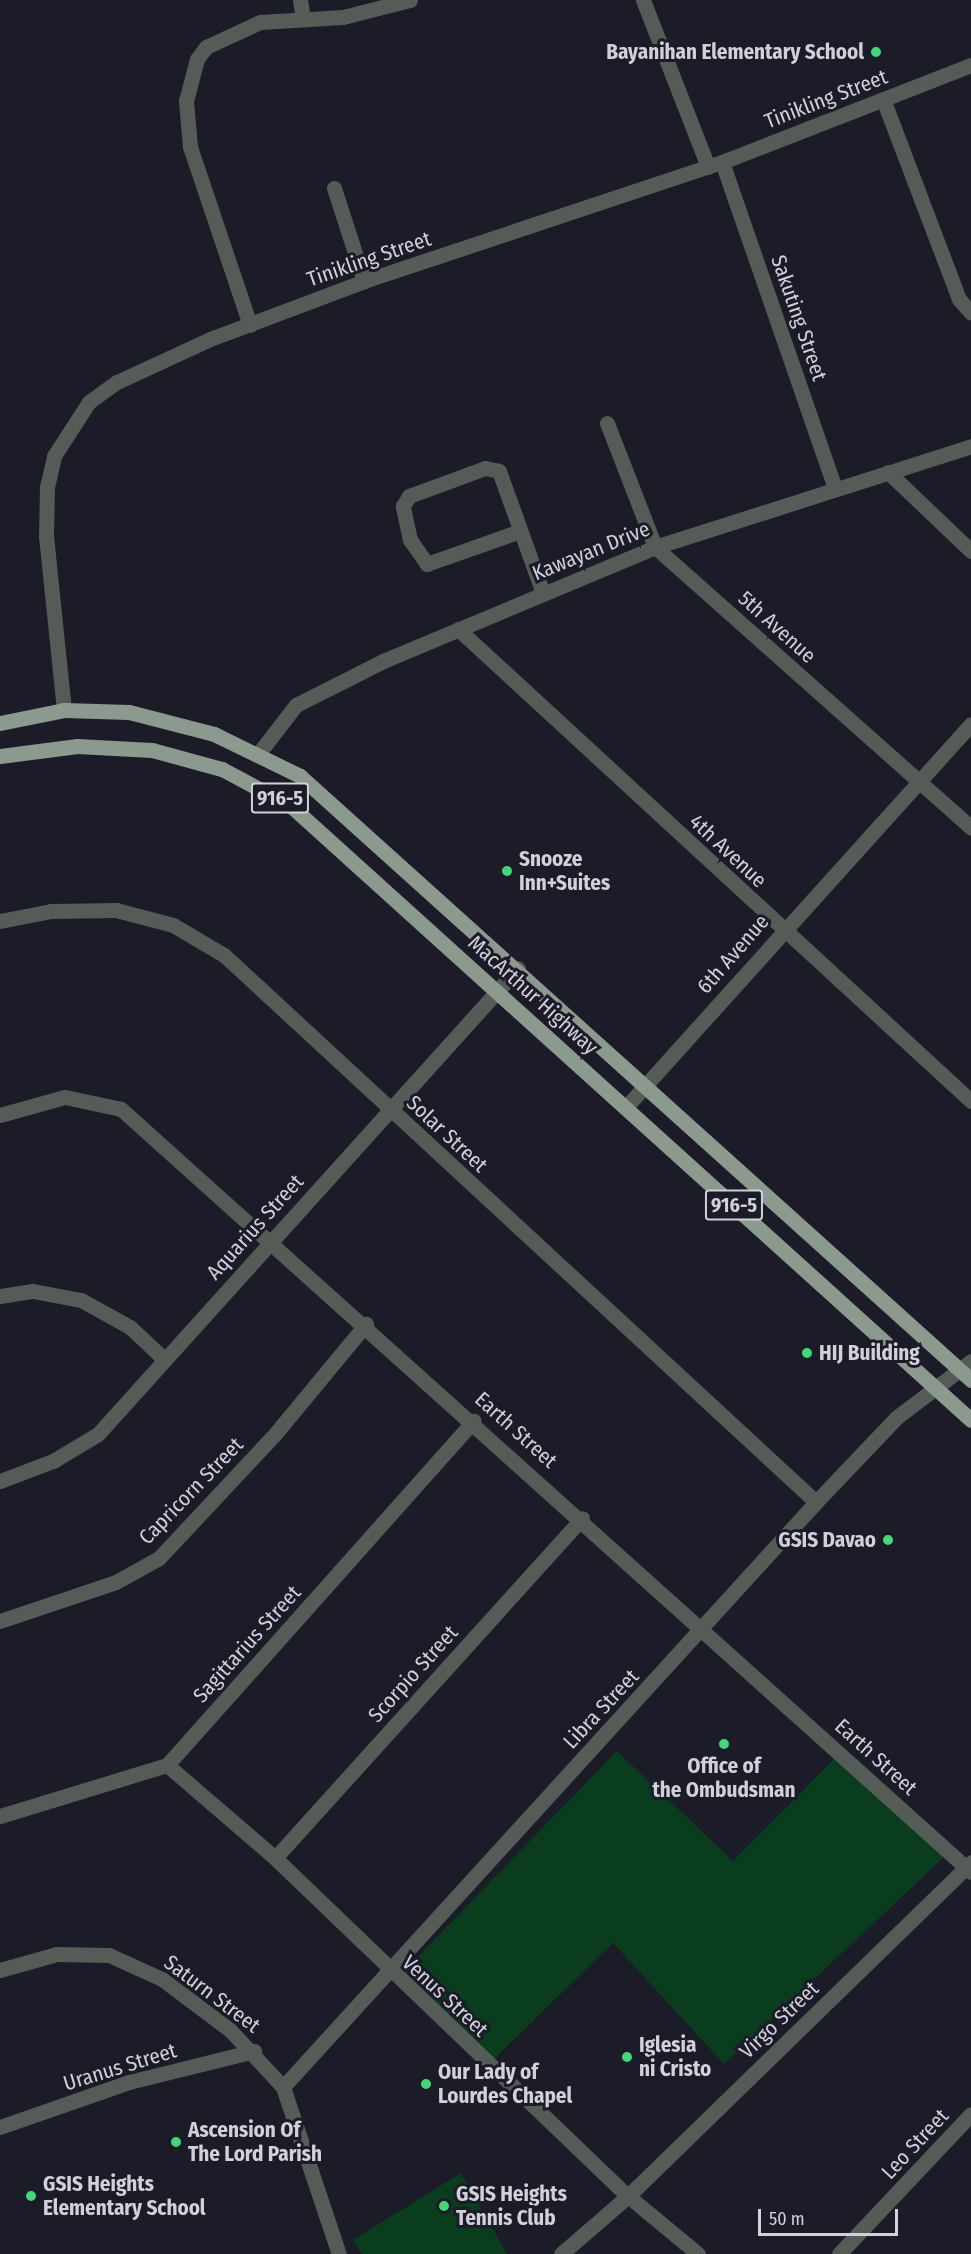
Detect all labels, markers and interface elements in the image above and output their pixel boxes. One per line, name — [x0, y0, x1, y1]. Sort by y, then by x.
place label: Bayanihan Elementary School — [606, 39, 864, 65]
marker: Bayanihan Elementary School — [869, 45, 883, 59]
street label: Tinikling Street — [761, 64, 891, 134]
street label: Tinikling Street — [304, 226, 434, 292]
street label: Sakuting Street — [766, 252, 832, 384]
street label: Kawayan Drive — [529, 516, 653, 586]
street label: 5th Avenue — [733, 586, 821, 668]
road number: 916-5 — [250, 781, 310, 815]
street label: 4th Avenue — [684, 809, 772, 893]
place label: Snooze Inn+Suites — [519, 846, 610, 896]
marker: Snooze Inn+Suites — [500, 864, 514, 878]
street label: 6th Avenue — [692, 909, 774, 999]
street label: MacArthur Highway — [463, 930, 603, 1060]
street label: Solar Street — [401, 1090, 493, 1178]
street label: Aquarius Street — [201, 1169, 309, 1285]
road number: 916-5 — [704, 1188, 764, 1222]
place label: HIJ Building — [819, 1340, 920, 1366]
marker: HIJ Building — [800, 1346, 814, 1360]
street label: Earth Street — [470, 1387, 562, 1473]
street label: Capricorn Street — [134, 1432, 248, 1550]
place label: GSIS Davao — [778, 1527, 876, 1553]
marker: GSIS Davao — [881, 1533, 895, 1547]
street label: Sagittarius Street — [188, 1580, 306, 1708]
street label: Scorpio Street — [363, 1620, 463, 1728]
street label: Libra Street — [558, 1664, 644, 1754]
street label: Earth Street — [830, 1714, 922, 1800]
marker: Office of the Ombudsman — [717, 1737, 731, 1751]
place label: Office of the Ombudsman — [652, 1753, 796, 1803]
street label: Saturn Street — [159, 1950, 265, 2038]
street label: Venus Street — [397, 1950, 493, 2042]
street label: Virgo Street — [734, 1976, 824, 2064]
place label: Iglesia ni Cristo — [639, 2032, 711, 2082]
street label: Uranus Street — [60, 2038, 180, 2096]
marker: Iglesia ni Cristo — [620, 2050, 634, 2064]
place label: Our Lady of Lourdes Chapel — [438, 2059, 572, 2109]
marker: Our Lady of Lourdes Chapel — [419, 2077, 433, 2091]
street label: Leo Street — [876, 2104, 954, 2184]
place label: Ascension Of The Lord Parish — [188, 2117, 322, 2167]
marker: Ascension Of The Lord Parish — [169, 2135, 183, 2149]
place label: GSIS Heights Elementary School — [43, 2171, 206, 2221]
place label: GSIS Heights Tennis Club — [456, 2181, 567, 2231]
marker: GSIS Heights Elementary School — [24, 2189, 38, 2203]
scale bar — [761, 2197, 900, 2235]
marker: GSIS Heights Tennis Club — [437, 2199, 451, 2213]
text: 50 m — [769, 2208, 805, 2230]

